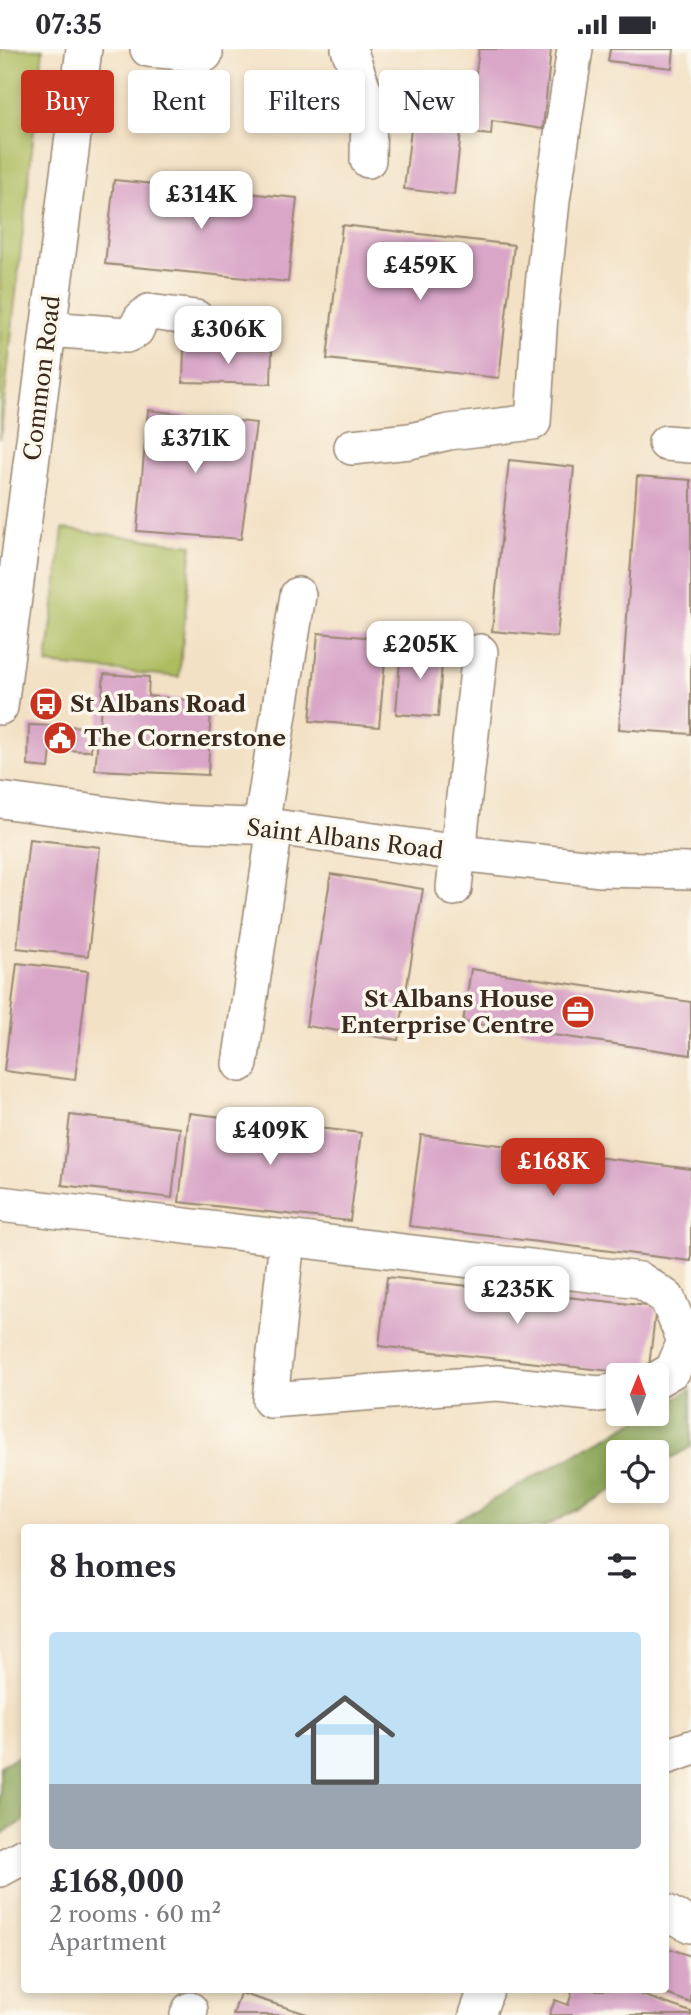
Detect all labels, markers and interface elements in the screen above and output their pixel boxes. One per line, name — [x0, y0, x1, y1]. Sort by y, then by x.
text: 07:35 — [35, 9, 102, 41]
chip: Buy — [21, 70, 114, 133]
chip: Rent — [128, 70, 230, 133]
chip: Filters — [244, 70, 365, 133]
chip: New — [379, 70, 479, 133]
pin: £314K — [152, 171, 250, 231]
text: £314K — [166, 180, 236, 208]
pin: £459K — [371, 243, 469, 302]
text: £459K — [383, 251, 457, 279]
street label: Common Road — [18, 294, 66, 462]
pin: £306K — [179, 307, 277, 366]
text: £306K — [190, 315, 266, 343]
pin: £371K — [146, 415, 244, 475]
text: £371K — [160, 424, 230, 452]
pin: £205K — [371, 621, 469, 681]
text: £205K — [383, 630, 457, 658]
bus stop icon: St Albans Road — [27, 685, 65, 723]
place label: St Albans Road — [70, 690, 247, 718]
public building icon: The Cornerstone — [41, 719, 79, 757]
place label: The Cornerstone — [84, 724, 286, 752]
street label: Saint Albans Road — [245, 813, 445, 865]
place label: St Albans House Enterprise Centre — [341, 985, 554, 1039]
office icon: St Albans House Enterprise Centre — [559, 993, 597, 1031]
pin: £409K — [221, 1107, 319, 1167]
text: £409K — [232, 1116, 308, 1144]
pin: £168K — [504, 1139, 602, 1198]
text: £168K — [517, 1147, 589, 1175]
pin: £235K — [468, 1267, 566, 1326]
text: £235K — [480, 1275, 554, 1303]
north arrow — [606, 1363, 668, 1426]
map controls — [606, 1363, 669, 1503]
button: locate — [606, 1440, 669, 1503]
icon: filters — [603, 1547, 641, 1585]
text: 8 homes — [49, 1548, 176, 1585]
icon: home — [282, 1677, 408, 1803]
text: £168,000 — [49, 1863, 184, 1900]
text: 2 rooms · 60 m² — [49, 1900, 221, 1928]
text: Apartment — [49, 1928, 167, 1956]

